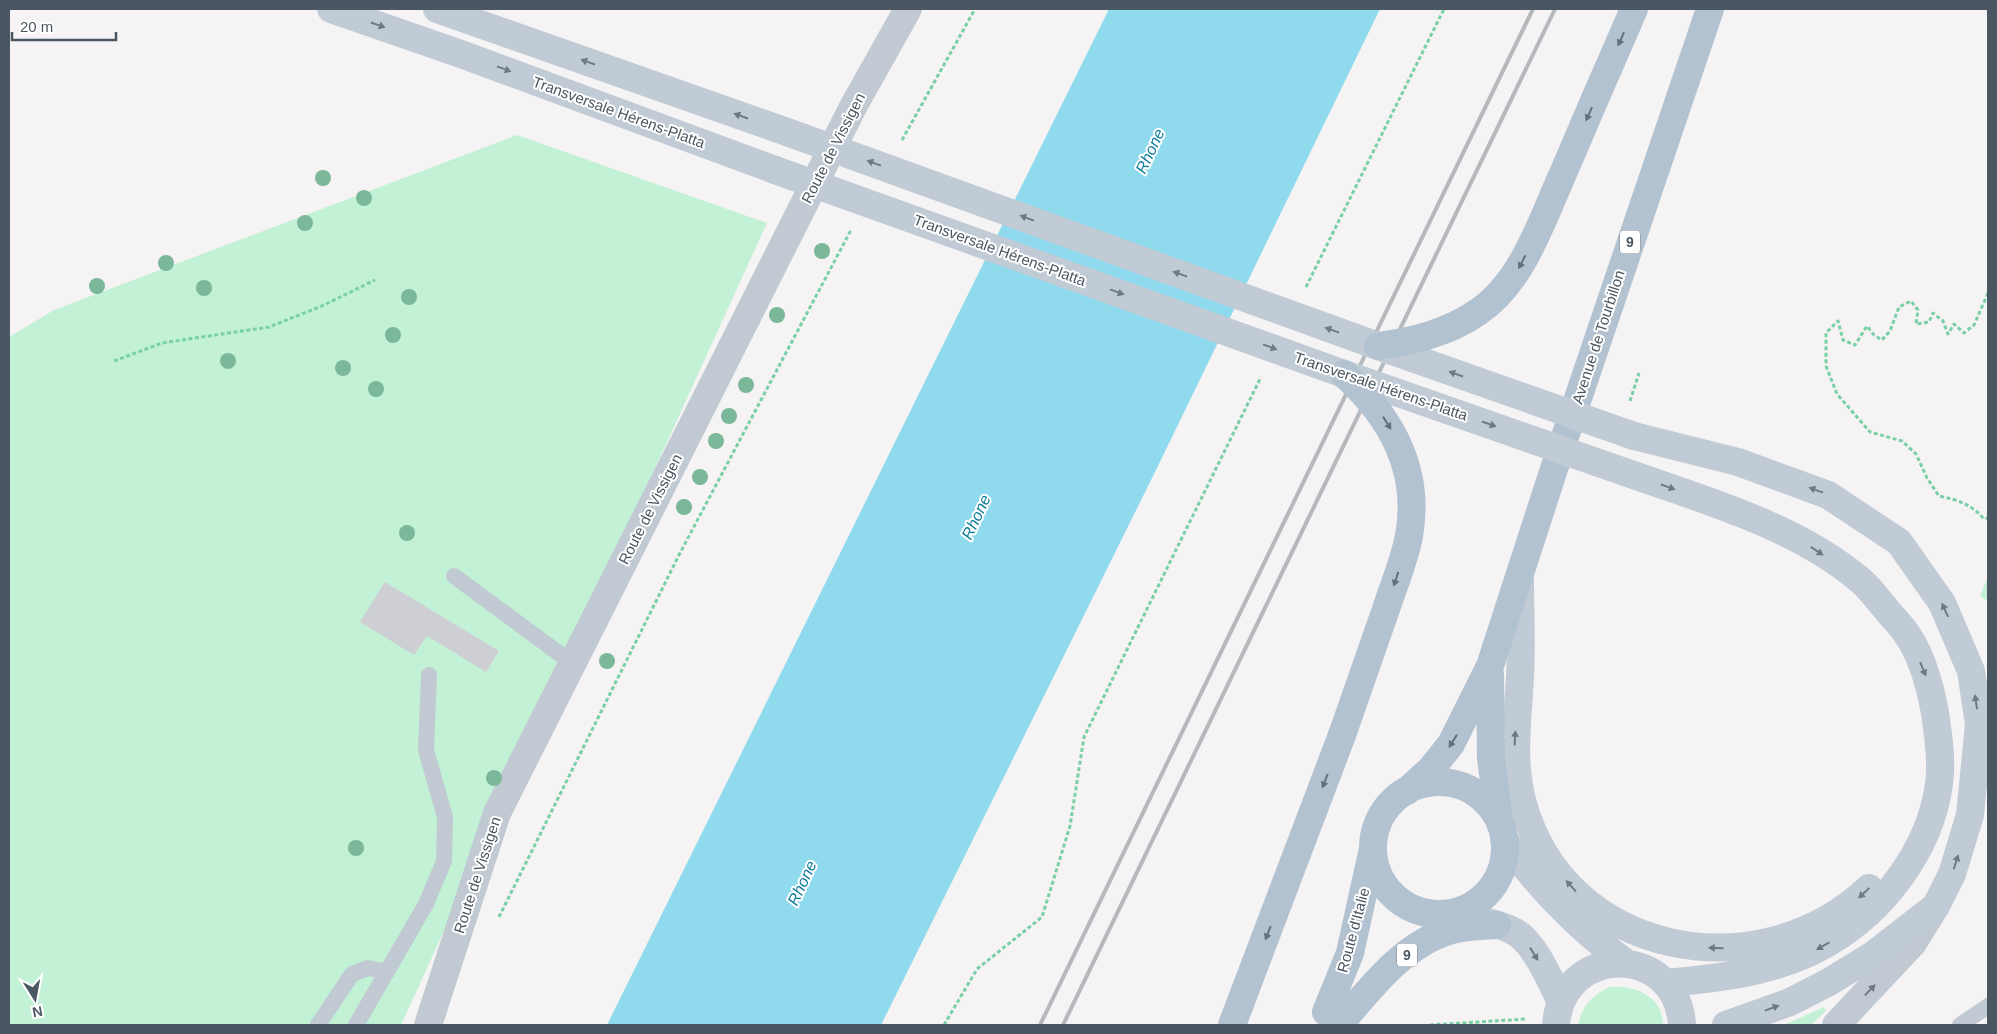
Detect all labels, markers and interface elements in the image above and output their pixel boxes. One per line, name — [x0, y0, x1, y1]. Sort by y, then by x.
scale bar — [12, 10, 116, 42]
text: 20 m — [20, 18, 53, 35]
one-way arrow — [370, 22, 385, 29]
one-way arrow — [1617, 32, 1625, 46]
one-way arrow — [580, 58, 595, 66]
one-way arrow — [496, 66, 511, 73]
street label: Transversale Hérens-Platta — [531, 73, 708, 151]
street label: Route de Vissigen — [798, 90, 868, 206]
one-way arrow — [1584, 107, 1592, 121]
one-way arrow — [734, 112, 749, 119]
water label: Rhone — [1132, 126, 1168, 176]
one-way arrow — [866, 159, 881, 167]
street label: Transversale Hérens-Platta — [912, 211, 1089, 289]
one-way arrow — [1019, 214, 1034, 222]
road number: 9 — [1620, 230, 1640, 253]
one-way arrow — [1518, 255, 1526, 269]
street label: Avenue de Tourbillon — [1568, 268, 1628, 406]
one-way arrow — [1172, 270, 1187, 277]
one-way arrow — [1109, 289, 1124, 296]
one-way arrow — [1325, 325, 1339, 333]
one-way arrow — [1262, 344, 1277, 351]
street label: Transversale Hérens-Platta — [1292, 348, 1470, 424]
one-way arrow — [1448, 369, 1463, 377]
one-way arrow — [1382, 417, 1391, 430]
one-way arrow — [1481, 421, 1496, 428]
street label: Route de Vissigen — [615, 451, 685, 567]
one-way arrow — [1661, 483, 1676, 491]
one-way arrow — [1808, 486, 1823, 494]
water label: Rhone — [958, 492, 994, 542]
one-way arrow — [1810, 546, 1823, 555]
one-way arrow — [1392, 572, 1400, 587]
one-way arrow — [1941, 603, 1949, 617]
one-way arrow — [1919, 662, 1927, 676]
one-way arrow — [1972, 694, 1980, 710]
one-way arrow — [1511, 730, 1519, 746]
one-way arrow — [1448, 734, 1457, 747]
one-way arrow — [1321, 773, 1328, 788]
street label: Route de Vissigen — [450, 815, 504, 935]
one-way arrow — [1952, 854, 1960, 869]
water label: Rhone — [784, 858, 820, 908]
one-way arrow — [1565, 880, 1576, 893]
street label: Route d'Italie — [1334, 886, 1372, 974]
one-way arrow — [1858, 887, 1870, 899]
one-way arrow — [1264, 925, 1271, 940]
one-way arrow — [1816, 941, 1830, 950]
road number: 9 — [1397, 944, 1417, 966]
one-way arrow — [1707, 944, 1723, 952]
one-way arrow — [1530, 947, 1539, 961]
north arrow — [10, 974, 60, 1024]
one-way arrow — [1864, 985, 1876, 997]
text: N — [31, 1003, 44, 1021]
one-way arrow — [1765, 1004, 1780, 1012]

